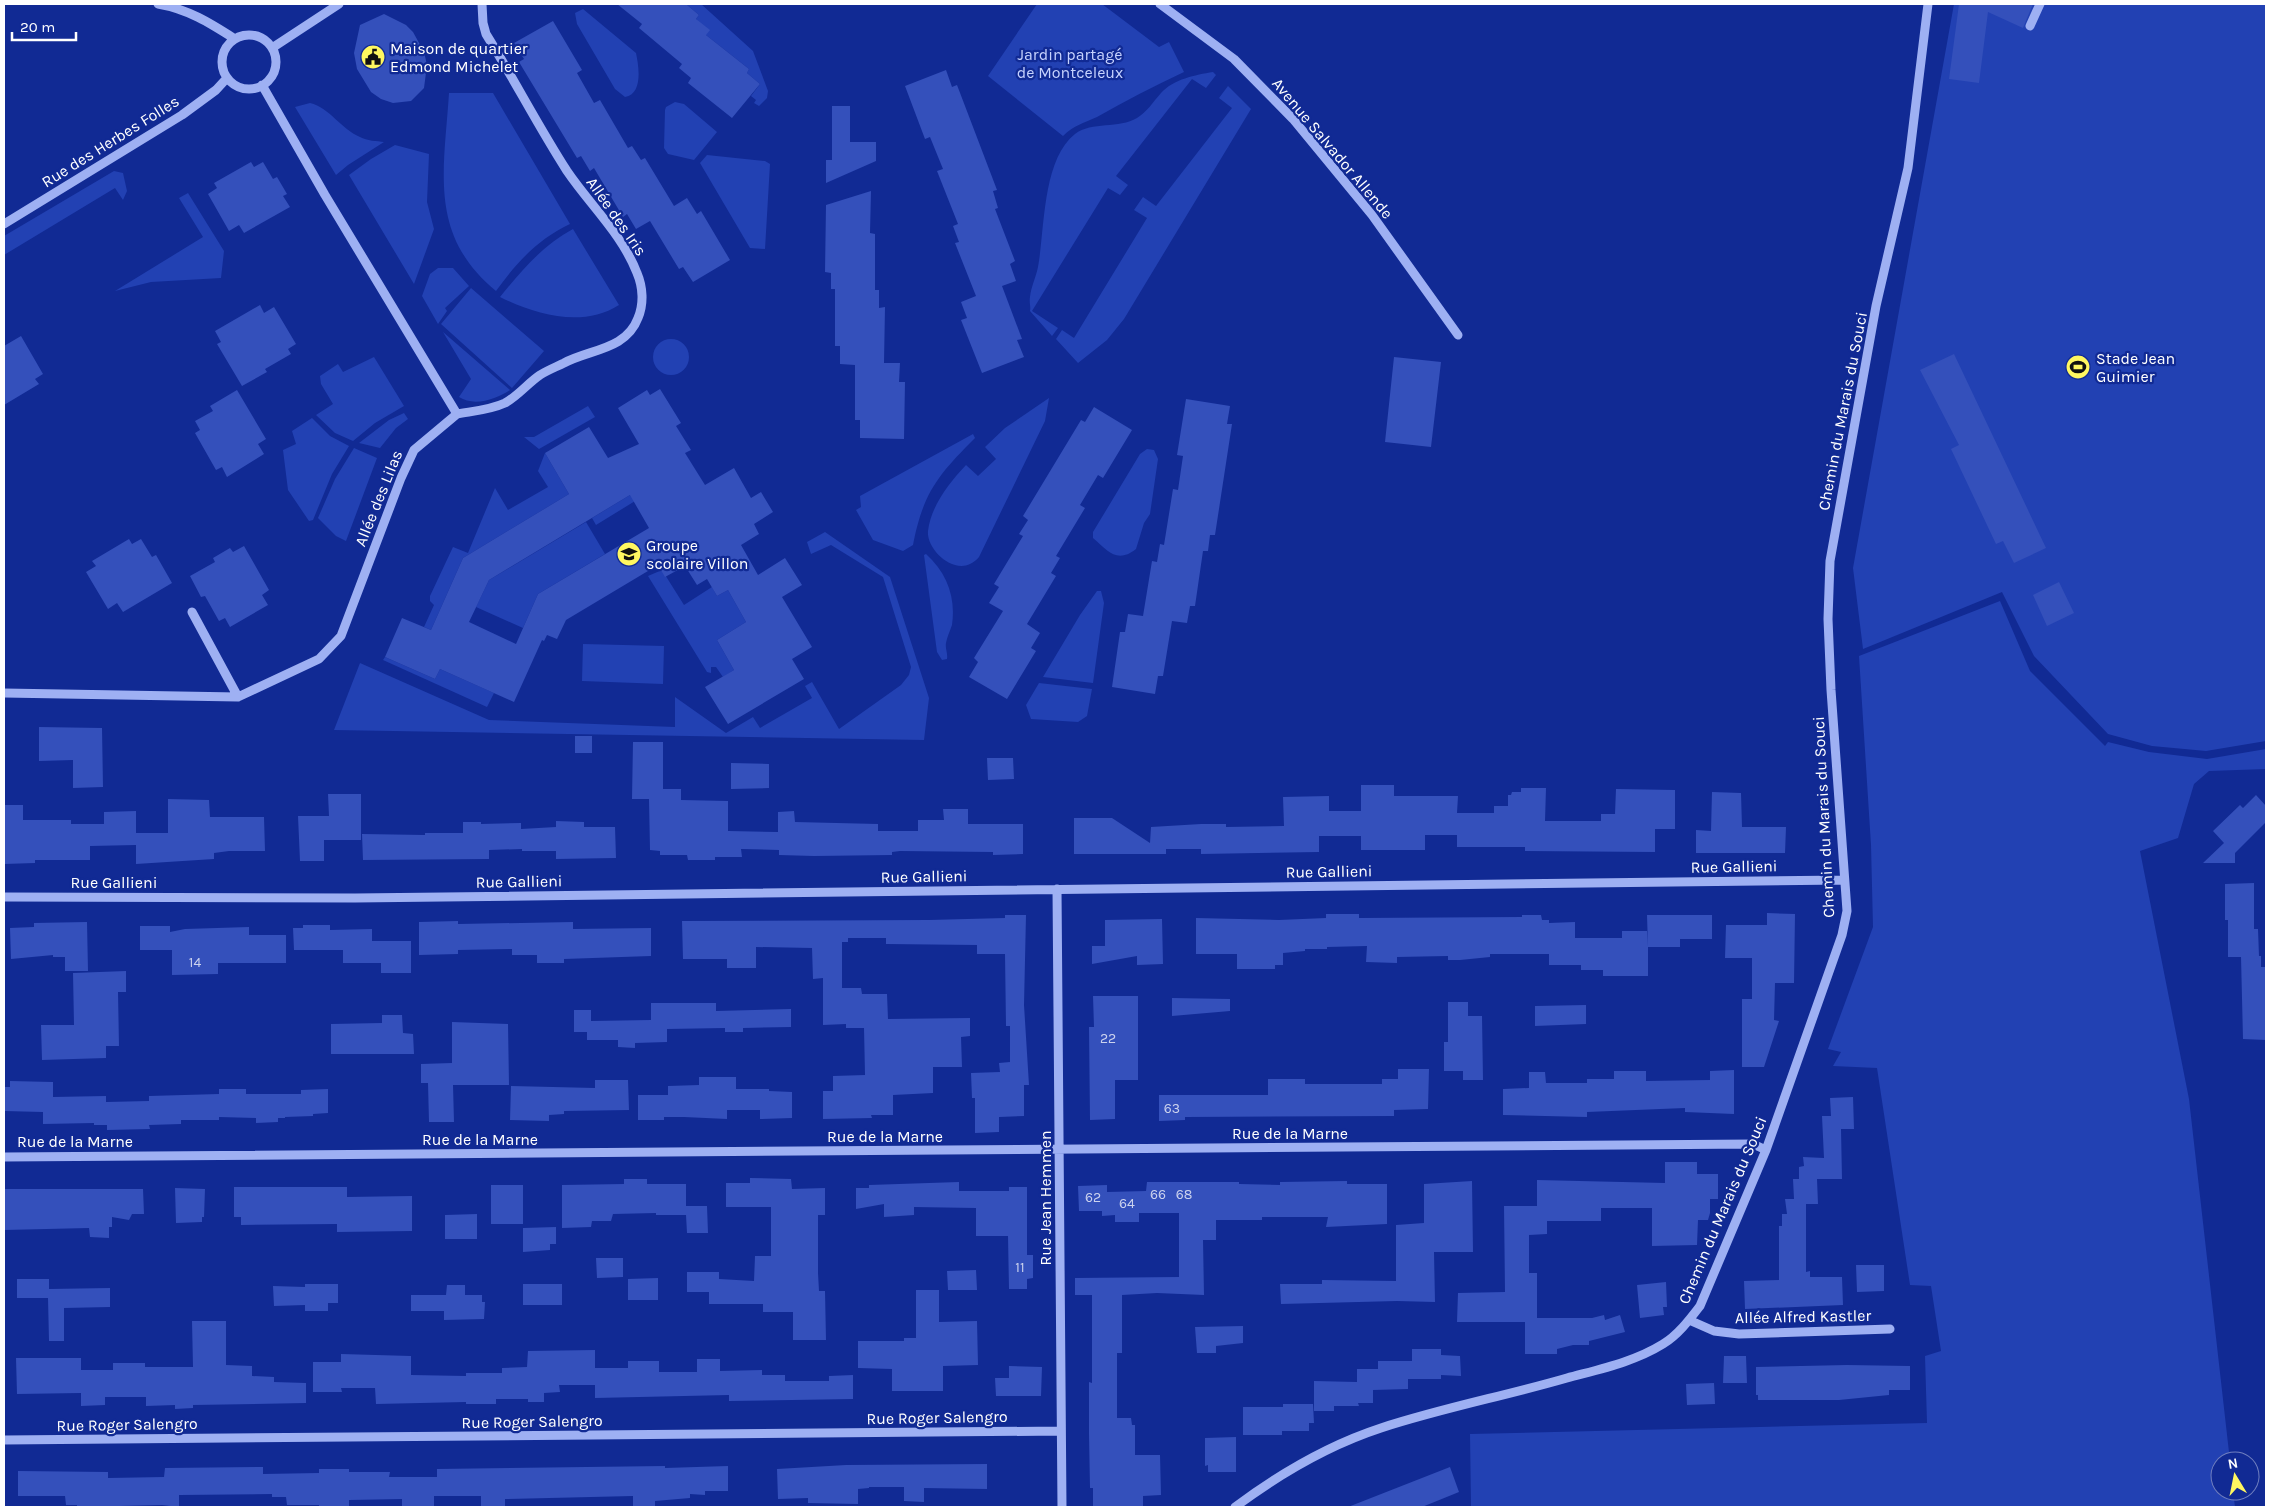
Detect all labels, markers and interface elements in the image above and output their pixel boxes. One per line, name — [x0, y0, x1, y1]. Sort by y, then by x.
scale bar — [12, 10, 76, 42]
text: 20 m — [20, 18, 55, 36]
place label: Maison de quartier Edmond Michelet — [390, 39, 528, 76]
public building icon: Maison de quartier Edmond Michelet — [360, 44, 386, 70]
park label: Jardin partagé de Montceleux — [1017, 45, 1123, 82]
street label: Avenue Salvador Allende — [1268, 74, 1397, 223]
street label: Rue des Herbes Folles — [38, 91, 182, 191]
street label: Allée des Iris — [583, 173, 651, 259]
street label: Chemin du Marais du Souci — [1814, 310, 1871, 512]
place label: Stade Jean Guimier — [2096, 349, 2175, 386]
sports icon: Stade Jean Guimier — [2065, 354, 2091, 380]
street label: Allée des Lilas — [351, 447, 406, 549]
place label: Groupe scolaire Villon — [646, 536, 748, 573]
school or university icon: Groupe scolaire Villon — [616, 541, 642, 567]
street label: Chemin du Marais du Souci — [1809, 716, 1838, 918]
street label: Rue Gallieni — [1690, 856, 1778, 877]
street label: Rue Gallieni — [1285, 861, 1373, 882]
street label: Rue Gallieni — [880, 866, 968, 887]
street label: Rue Gallieni — [475, 871, 563, 892]
street label: Rue Gallieni — [71, 873, 157, 892]
house number: 14 — [189, 954, 201, 971]
house number: 22 — [1100, 1030, 1116, 1047]
house number: 63 — [1164, 1100, 1180, 1117]
street label: Chemin du Marais du Souci — [1674, 1114, 1771, 1307]
street label: Rue de la Marne — [1232, 1124, 1348, 1143]
street label: Rue de la Marne — [827, 1127, 943, 1146]
street label: Rue de la Marne — [422, 1130, 538, 1149]
street label: Rue Jean Hemmen — [1036, 1130, 1055, 1266]
street label: Rue de la Marne — [17, 1132, 133, 1151]
house number: 66 — [1150, 1186, 1166, 1203]
house number: 68 — [1176, 1186, 1192, 1203]
house number: 62 — [1085, 1189, 1101, 1206]
house number: 64 — [1119, 1195, 1135, 1212]
house number: 11 — [1015, 1259, 1025, 1276]
street label: Allée Alfred Kastler — [1735, 1306, 1872, 1327]
street label: Rue Roger Salengro — [866, 1407, 1008, 1428]
street label: Rue Roger Salengro — [461, 1411, 603, 1432]
street label: Rue Roger Salengro — [56, 1414, 198, 1435]
north arrow — [2210, 1451, 2260, 1501]
text: N — [2226, 1454, 2239, 1473]

